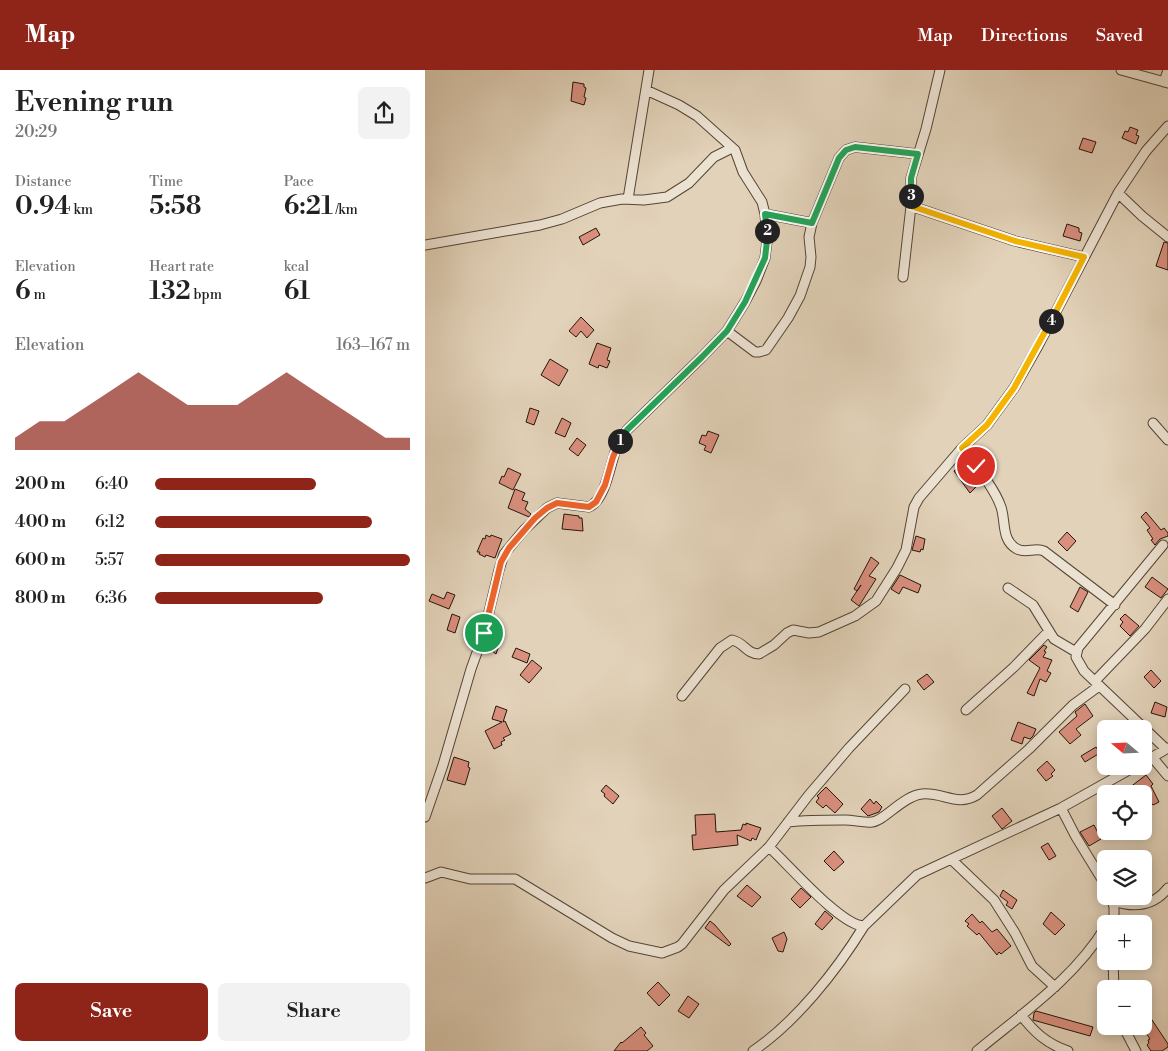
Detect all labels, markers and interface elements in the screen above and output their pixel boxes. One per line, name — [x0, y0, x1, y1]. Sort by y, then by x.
text: Map — [25, 20, 75, 50]
text: Map — [917, 24, 953, 47]
text: Directions — [981, 24, 1068, 47]
text: Saved — [1096, 24, 1143, 47]
text: Evening run — [15, 85, 174, 120]
button: share — [358, 87, 410, 139]
text: 20:29 — [15, 122, 57, 142]
text: Distance — [15, 173, 72, 191]
text: Time — [149, 173, 183, 191]
text: Pace — [284, 173, 314, 191]
pin: 3 — [899, 184, 923, 208]
text: 3 — [907, 187, 916, 205]
text: 0.94 — [15, 191, 71, 222]
text: 5:58 — [149, 191, 201, 222]
text: 6:21 — [284, 191, 333, 222]
text: km — [71, 201, 93, 219]
text: /km — [333, 201, 358, 219]
pin: 2 — [755, 218, 779, 244]
text: 2 — [763, 222, 772, 240]
text: Elevation — [15, 258, 76, 276]
text: Heart rate — [149, 258, 214, 276]
text: kcal — [284, 258, 309, 276]
text: 6 — [15, 276, 31, 307]
text: 132 — [149, 276, 191, 307]
text: 61 — [284, 276, 310, 307]
text: m — [31, 286, 46, 304]
text: bpm — [191, 286, 222, 304]
pin: 4 — [1039, 308, 1063, 334]
text: 4 — [1047, 312, 1056, 330]
text: Elevation — [15, 335, 84, 355]
text: 163–167 m — [336, 335, 410, 355]
pin: 1 — [607, 428, 633, 454]
text: 1 — [617, 432, 624, 450]
pin — [955, 445, 997, 487]
icon: check — [962, 452, 990, 480]
text: 200 m — [15, 474, 65, 494]
text: 6:40 — [95, 474, 128, 494]
text: 400 m — [15, 512, 66, 532]
text: 6:12 — [95, 512, 125, 532]
text: 600 m — [15, 550, 65, 570]
text: 5:57 — [95, 550, 124, 570]
text: 800 m — [15, 588, 66, 608]
text: 6:36 — [95, 588, 127, 608]
pin — [463, 612, 505, 654]
icon: arrive — [470, 619, 498, 647]
north arrow — [1097, 720, 1153, 775]
map controls — [1097, 720, 1152, 1035]
button: locate — [1097, 785, 1152, 840]
button: layers — [1097, 850, 1152, 905]
button: + — [1097, 915, 1152, 970]
button: − — [1097, 980, 1152, 1035]
button: Save — [15, 983, 208, 1041]
button: Share — [218, 983, 410, 1041]

